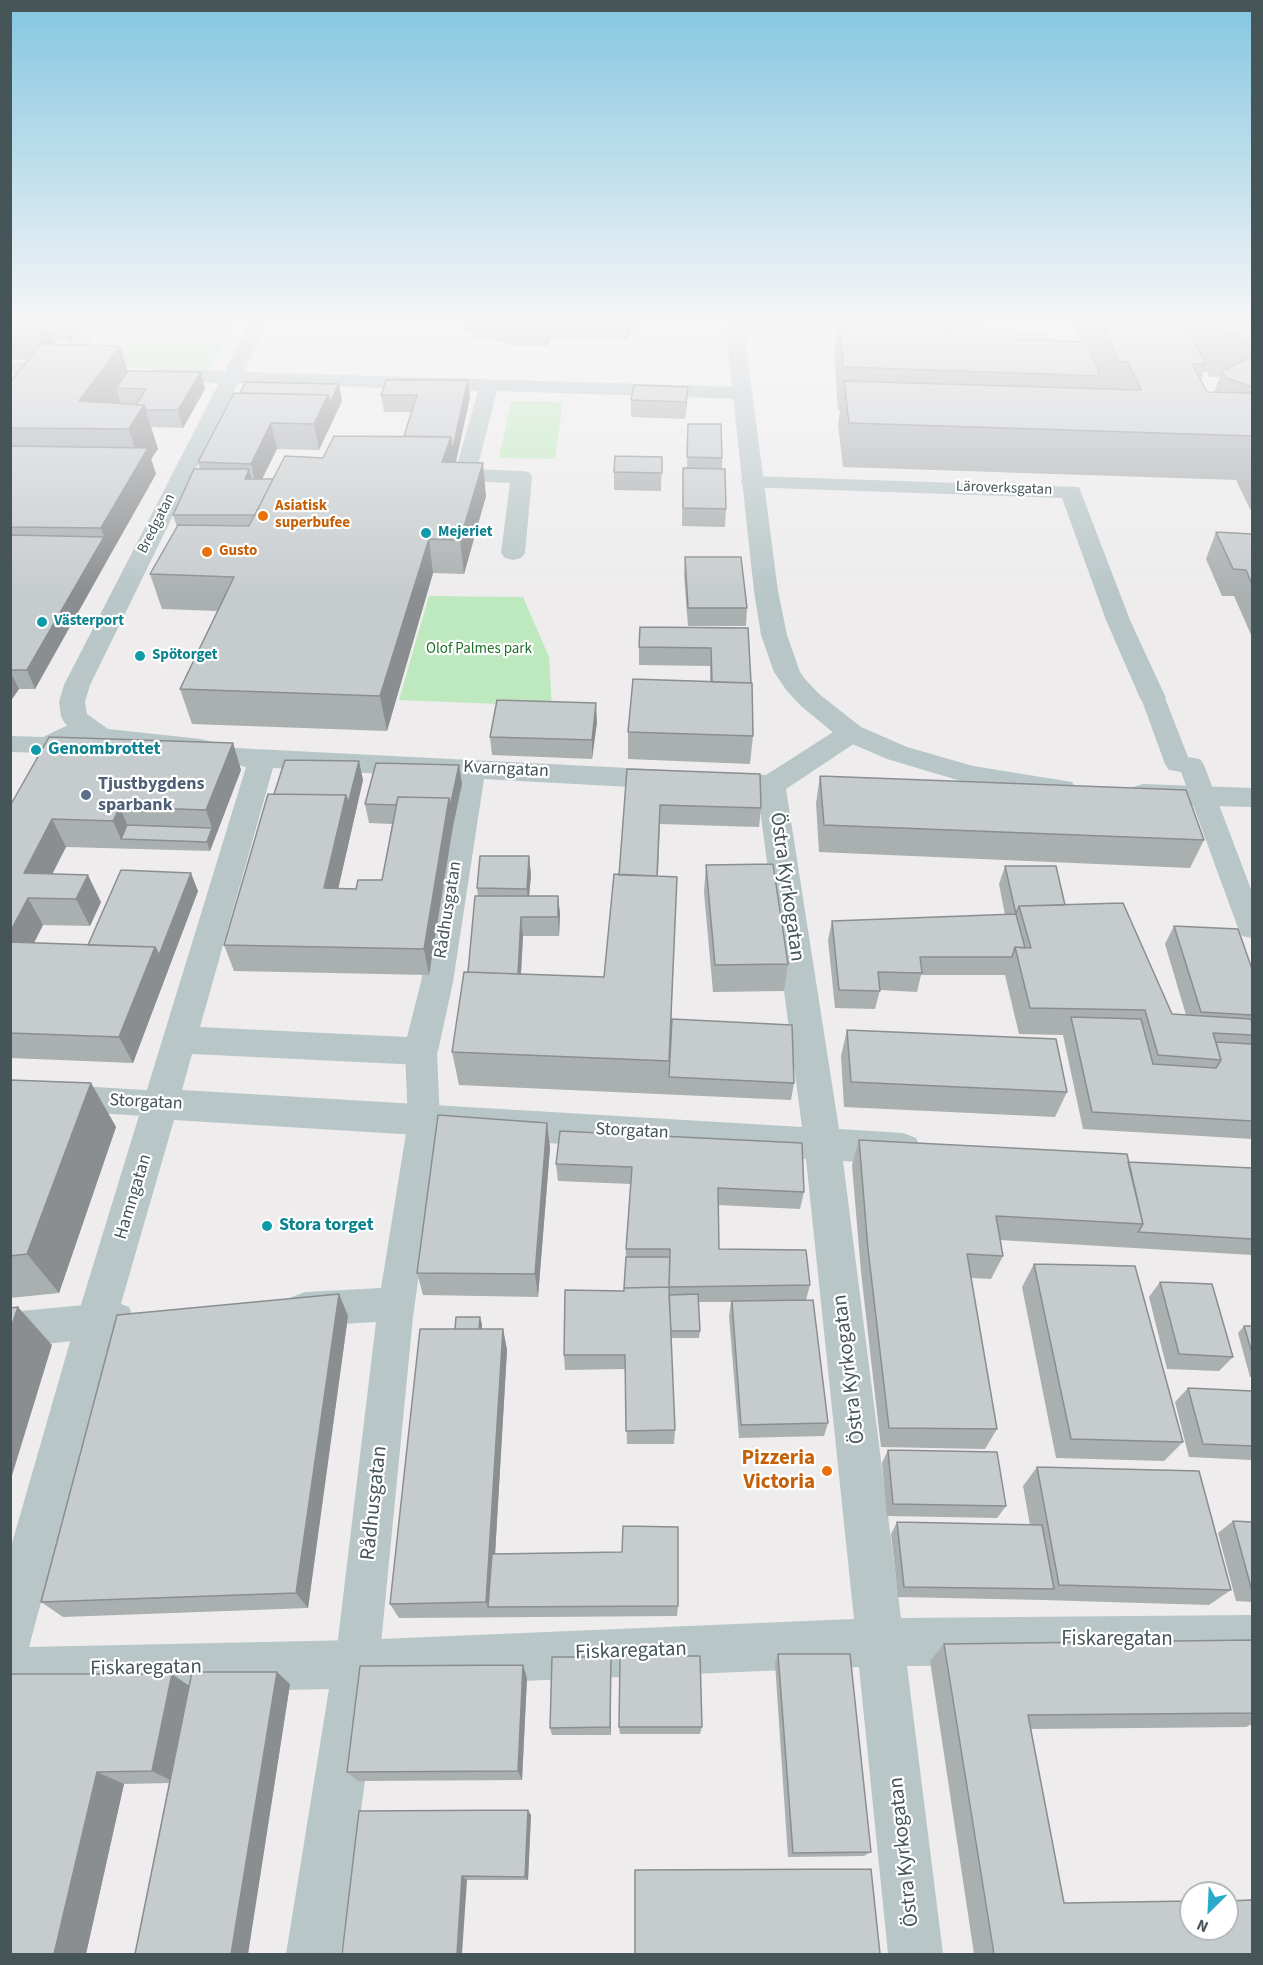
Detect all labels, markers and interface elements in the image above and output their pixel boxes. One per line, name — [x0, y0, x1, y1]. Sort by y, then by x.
street label: Läroverksgatan — [955, 478, 1053, 500]
street label: Bredgatan — [134, 491, 180, 557]
place label: Asiatisk superbufee — [275, 498, 350, 533]
marker: Asiatisk superbufee — [256, 509, 270, 523]
place label: Mejeriet — [438, 524, 493, 542]
marker: Mejeriet — [419, 526, 433, 540]
place label: Gusto — [219, 543, 257, 561]
marker: Gusto — [200, 545, 214, 559]
place label: Västerport — [54, 613, 124, 631]
marker: Västerport — [35, 615, 49, 629]
park label: Olof Palmes park — [426, 641, 532, 659]
place label: Spötorget — [152, 647, 218, 665]
marker: Spötorget — [133, 649, 147, 663]
place label: Genombrottet — [48, 739, 160, 761]
marker: Genombrottet — [29, 743, 43, 757]
street label: Kvarngatan — [463, 757, 549, 783]
place label: Tjustbygdens sparbank — [98, 774, 204, 816]
marker: Tjustbygdens sparbank — [79, 788, 93, 802]
street label: Östra Kyrkogatan — [763, 811, 809, 963]
street label: Rådhusgatan — [431, 860, 467, 960]
street label: Storgatan — [109, 1090, 183, 1116]
street label: Storgatan — [595, 1119, 669, 1145]
street label: Hamngatan — [111, 1152, 157, 1242]
place label: Stora torget — [279, 1215, 374, 1237]
marker: Stora torget — [260, 1219, 274, 1233]
street label: Östra Kyrkogatan — [828, 1293, 872, 1445]
street label: Rådhusgatan — [356, 1444, 394, 1562]
place label: Pizzeria Victoria — [741, 1446, 815, 1496]
marker: Pizzeria Victoria — [820, 1464, 834, 1478]
street label: Fiskaregatan — [1061, 1627, 1173, 1653]
street label: Fiskaregatan — [575, 1637, 687, 1667]
street label: Fiskaregatan — [90, 1655, 202, 1683]
street label: Östra Kyrkogatan — [885, 1776, 925, 1928]
north arrow — [1179, 1881, 1239, 1941]
text: N — [1193, 1913, 1212, 1938]

